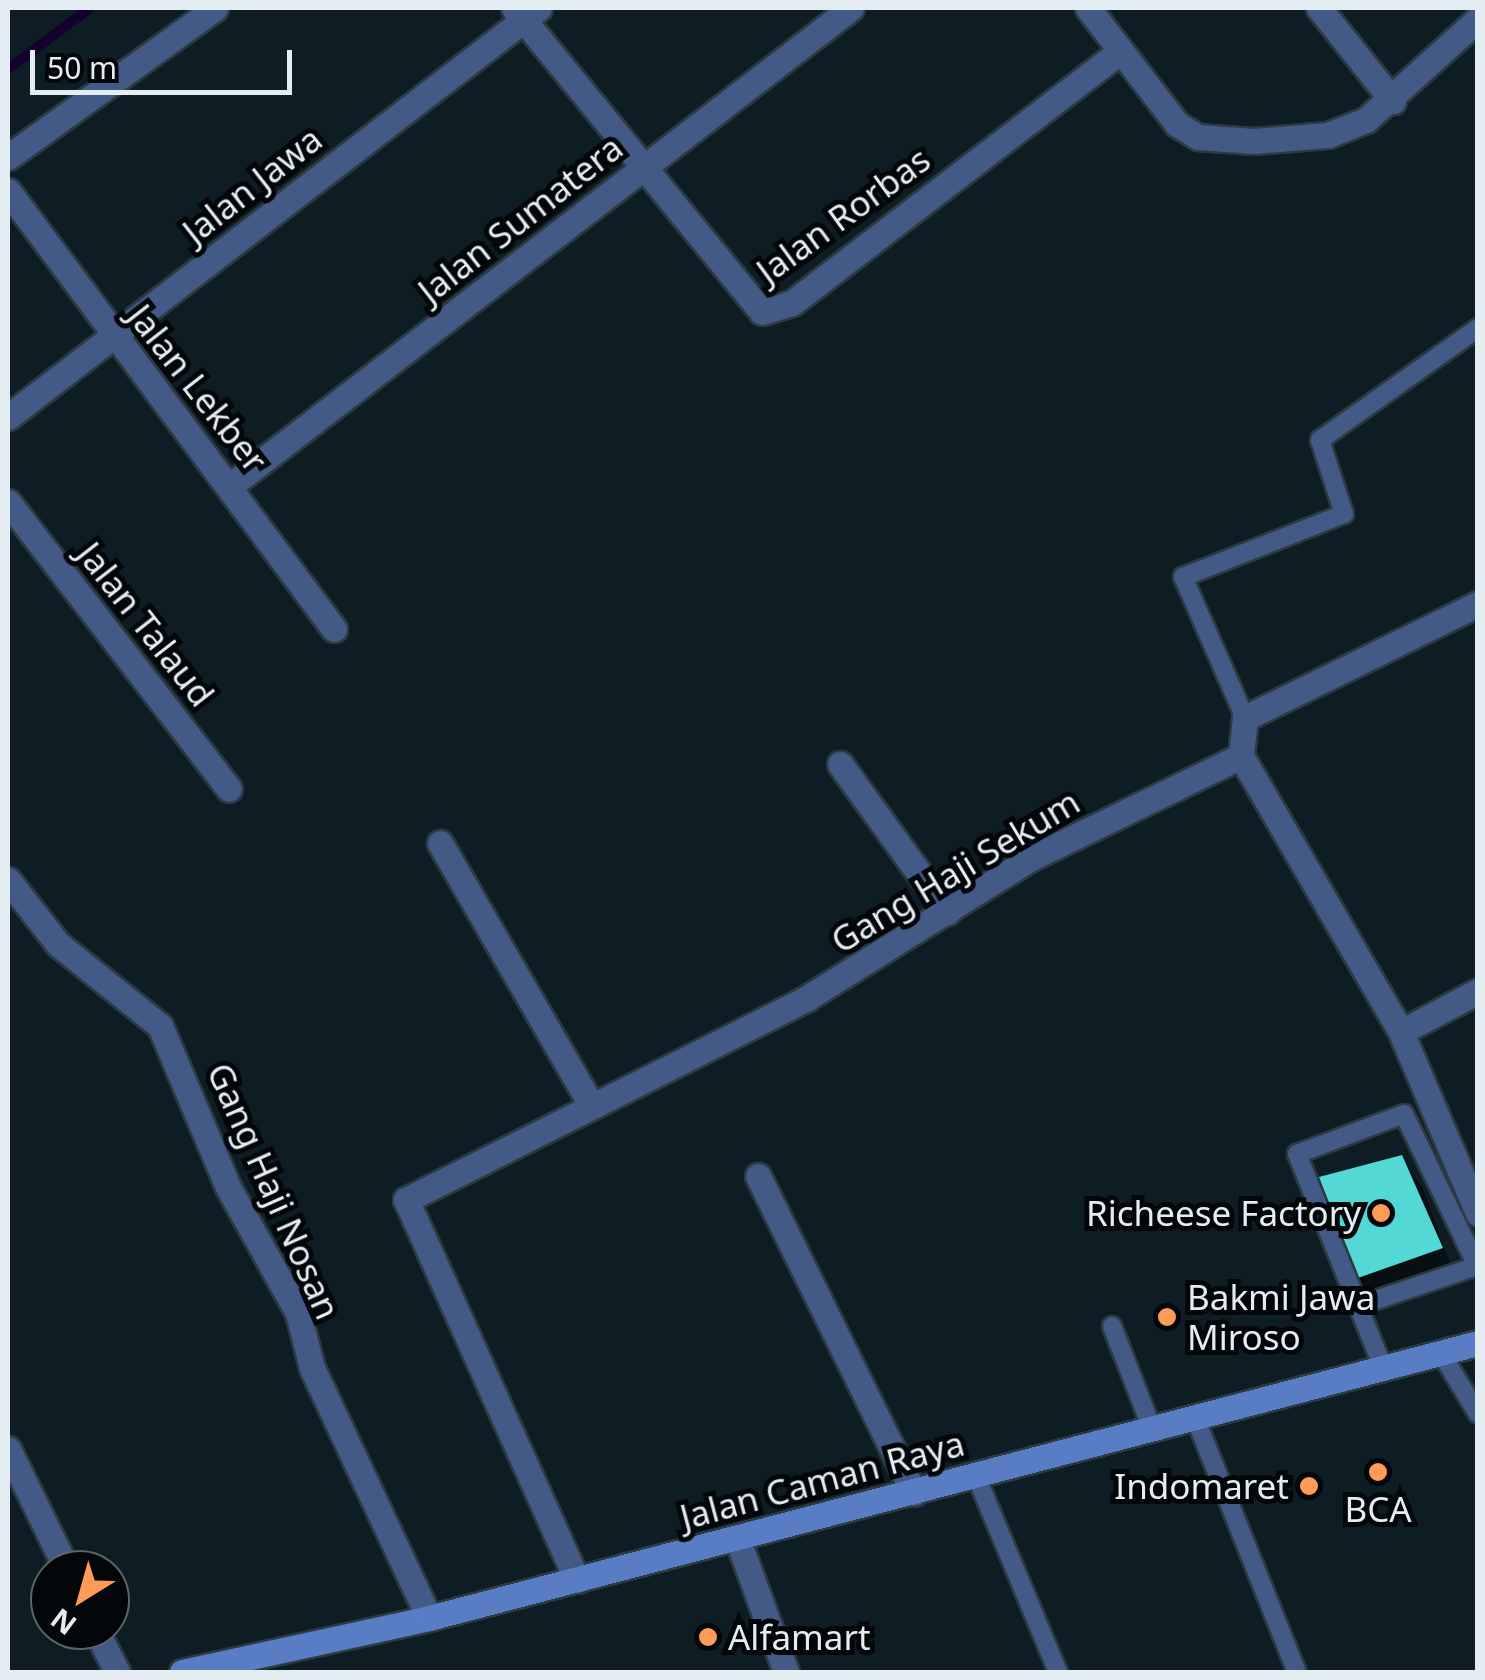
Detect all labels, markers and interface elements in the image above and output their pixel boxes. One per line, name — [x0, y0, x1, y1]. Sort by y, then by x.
scale bar — [35, 30, 298, 92]
text: 50 m — [47, 47, 117, 88]
street label: Jalan Jawa — [174, 118, 330, 252]
street label: Jalan Sumatera — [410, 126, 630, 312]
street label: Jalan Rorbas — [748, 138, 938, 292]
street label: Jalan Lekber — [120, 296, 276, 480]
street label: Jalan Talaud — [69, 534, 223, 714]
street label: Gang Haji Sekum — [823, 780, 1087, 962]
street label: Gang Haji Nosan — [199, 1056, 349, 1326]
place label: Richeese Factory — [1086, 1192, 1361, 1234]
marker: Richeese Factory — [1370, 1202, 1392, 1224]
place label: Bakmi Jawa Miroso — [1187, 1276, 1375, 1358]
marker: Bakmi Jawa Miroso — [1156, 1306, 1178, 1328]
street label: Jalan Caman Raya — [675, 1422, 969, 1538]
marker: BCA — [1367, 1461, 1389, 1483]
place label: Indomaret — [1114, 1465, 1289, 1507]
marker: Indomaret — [1298, 1475, 1320, 1497]
place label: BCA — [1344, 1488, 1412, 1530]
north arrow — [30, 1550, 130, 1650]
text: N — [43, 1600, 84, 1644]
place label: Alfamart — [728, 1616, 871, 1658]
marker: Alfamart — [697, 1626, 719, 1648]

